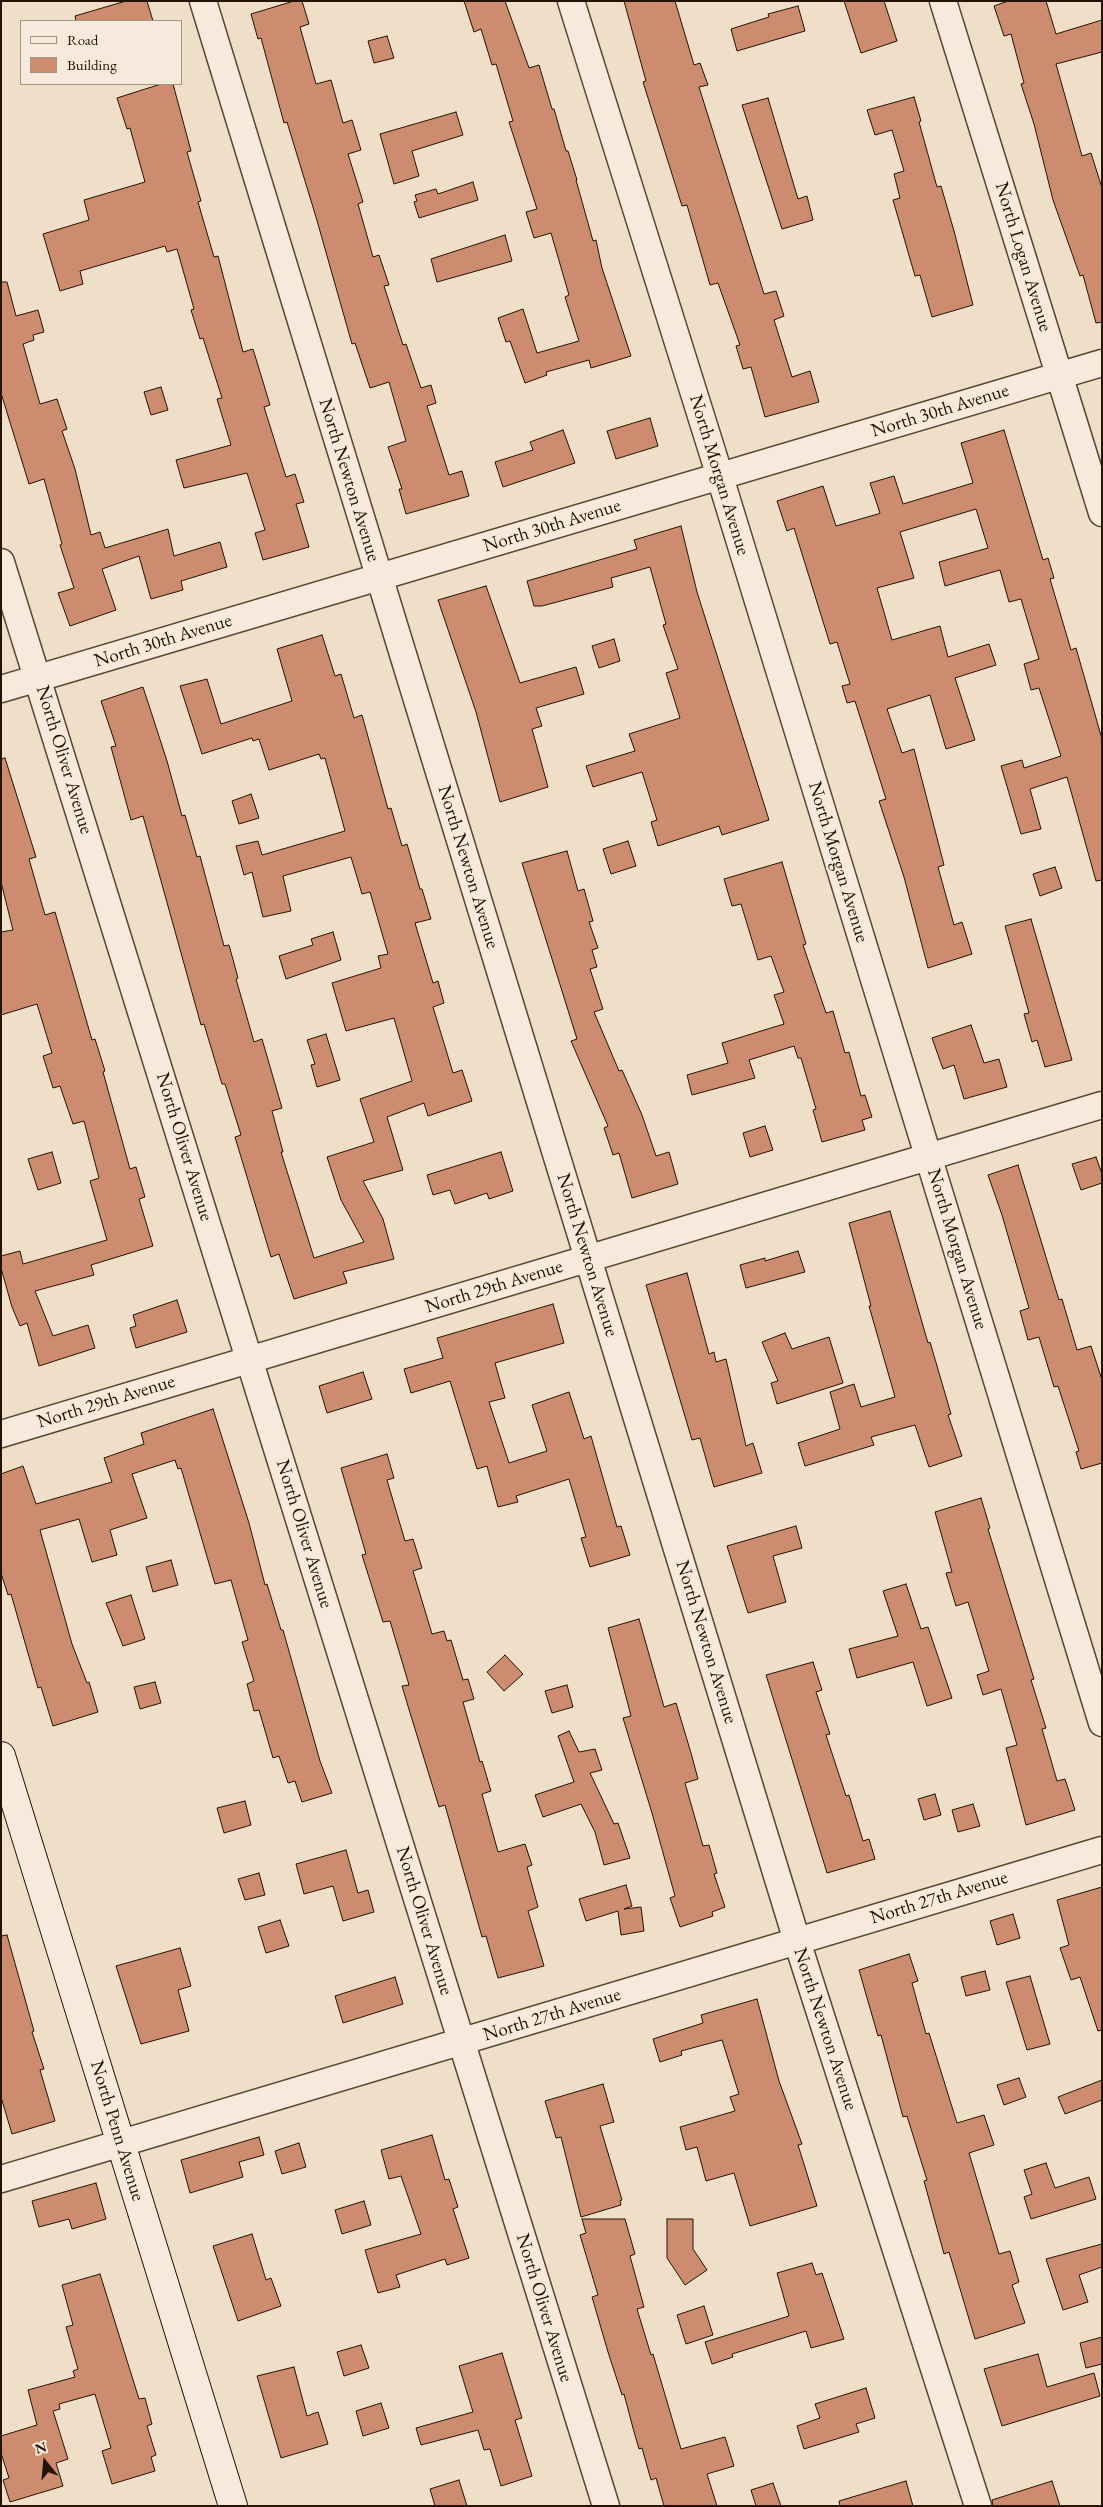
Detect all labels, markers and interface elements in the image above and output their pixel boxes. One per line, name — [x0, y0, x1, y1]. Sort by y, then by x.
legend — [20, 20, 182, 85]
text: Road — [67, 30, 98, 49]
text: Building — [67, 55, 117, 74]
street label: North Logan Avenue — [989, 180, 1057, 334]
street label: North 30th Avenue — [868, 379, 1012, 443]
street label: North Morgan Avenue — [684, 392, 754, 558]
street label: North Newton Avenue — [313, 396, 385, 564]
street label: North 30th Avenue — [480, 494, 624, 558]
street label: North 30th Avenue — [91, 609, 235, 673]
street label: North Oliver Avenue — [31, 683, 97, 837]
street label: North Morgan Avenue — [803, 779, 873, 945]
street label: North Newton Avenue — [432, 783, 504, 951]
street label: North Oliver Avenue — [151, 1070, 217, 1224]
street label: North Morgan Avenue — [922, 1166, 992, 1332]
street label: North Newton Avenue — [551, 1171, 623, 1339]
street label: North 29th Avenue — [422, 1255, 566, 1319]
street label: North 29th Avenue — [34, 1370, 178, 1434]
street label: North Oliver Avenue — [271, 1457, 337, 1611]
street label: North Newton Avenue — [670, 1558, 742, 1726]
street label: North Oliver Avenue — [391, 1844, 457, 1998]
street label: North 27th Avenue — [867, 1866, 1011, 1930]
street label: North Newton Avenue — [788, 1945, 862, 2113]
street label: North 27th Avenue — [480, 1983, 624, 2047]
street label: North Penn Avenue — [85, 2058, 149, 2204]
street label: North Oliver Avenue — [511, 2231, 577, 2385]
north arrow — [20, 2437, 70, 2487]
text: N — [33, 2437, 49, 2458]

